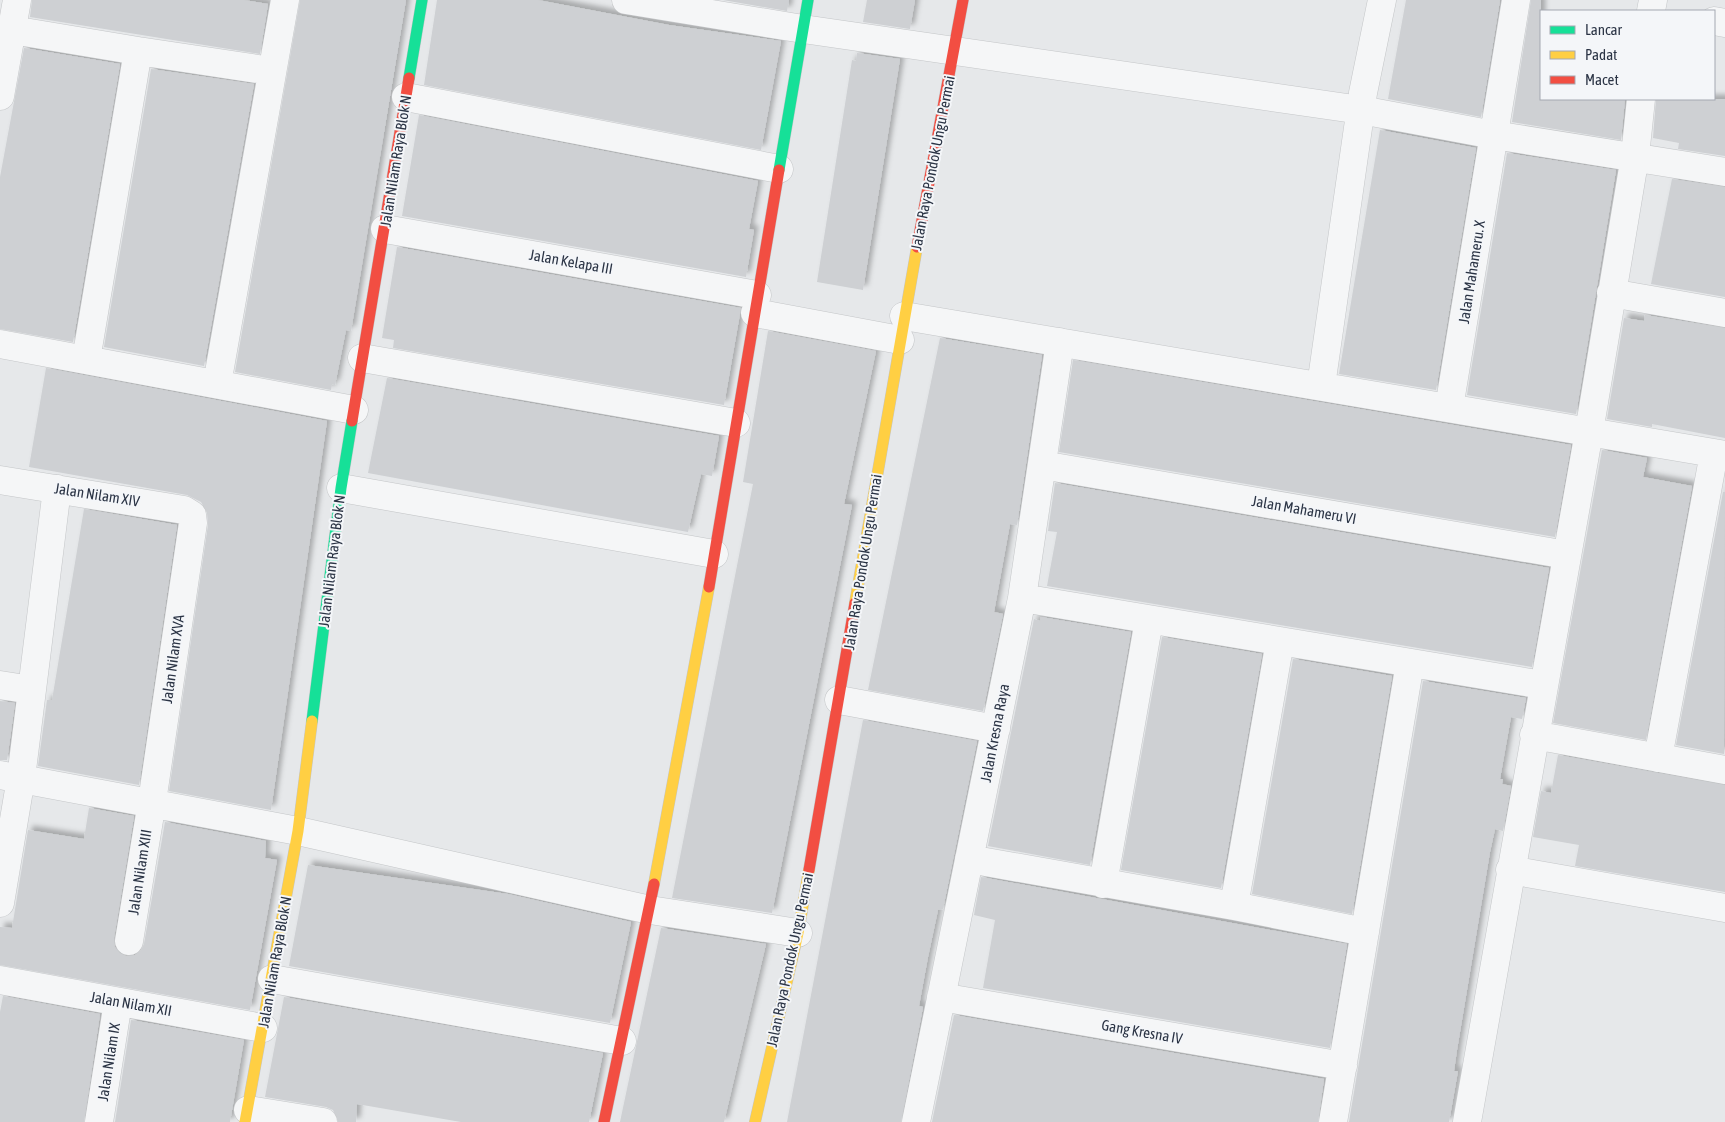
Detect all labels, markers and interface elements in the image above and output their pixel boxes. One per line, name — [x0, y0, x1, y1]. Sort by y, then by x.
legend — [1540, 10, 1715, 100]
text: Lancar — [1585, 21, 1623, 38]
text: Padat — [1585, 46, 1617, 63]
text: Macet — [1585, 71, 1619, 88]
street label: Jalan Raya Pondok Ungu Permai — [907, 74, 958, 252]
street label: Jalan Nilam Raya Blok N — [377, 94, 414, 228]
street label: Jalan Mahameru. X — [1455, 219, 1488, 325]
street label: Jalan Kelapa III — [528, 246, 614, 277]
street label: Jalan Raya Pondok Ungu Permai — [840, 473, 885, 651]
street label: Jalan Nilam XIV — [53, 479, 142, 510]
street label: Jalan Mahameru VI — [1250, 492, 1358, 527]
street label: Jalan Nilam Raya Blok N — [315, 494, 348, 628]
street label: Jalan Nilam XVA — [158, 613, 187, 704]
street label: Jalan Kresna Raya — [977, 682, 1012, 783]
street label: Jalan Nilam XIII — [124, 828, 155, 916]
street label: Jalan Raya Pondok Ungu Permai — [763, 871, 816, 1048]
street label: Jalan Nilam Raya Blok N — [255, 895, 294, 1029]
street label: Jalan Nilam XII — [89, 988, 173, 1019]
street label: Gang Kresna IV — [1100, 1016, 1185, 1047]
street label: Jalan Nilam IX — [94, 1021, 123, 1102]

